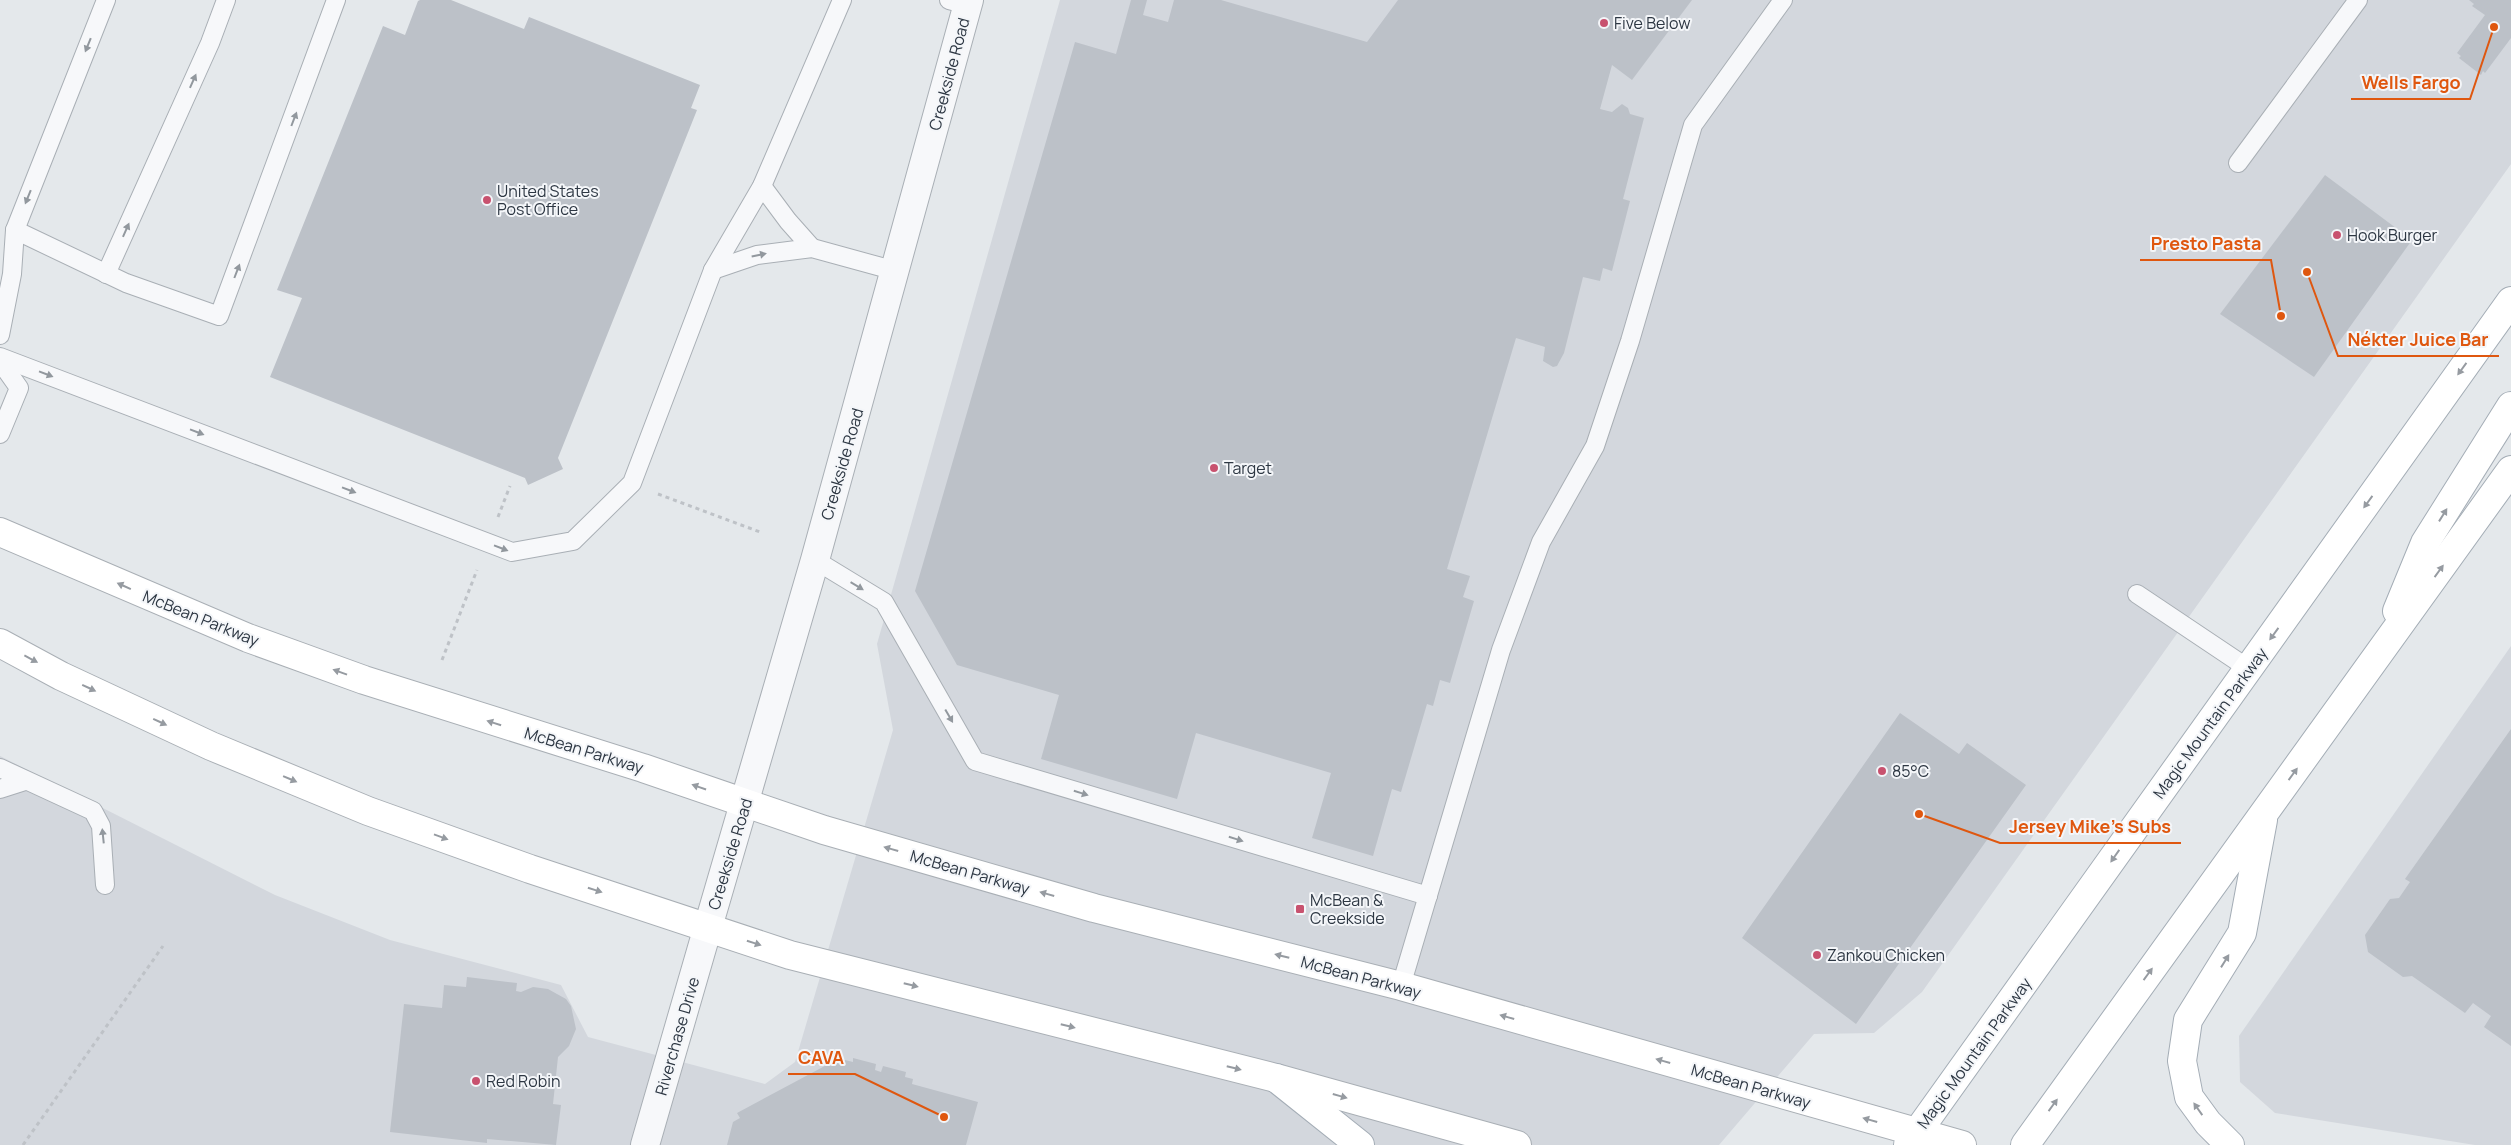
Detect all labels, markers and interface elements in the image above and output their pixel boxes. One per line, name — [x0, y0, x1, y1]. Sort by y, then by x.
place label: Five Below — [1614, 12, 1690, 34]
street label: Creekside Road — [923, 15, 975, 133]
marker: Five Below — [1598, 17, 1610, 29]
one-way arrow — [84, 38, 92, 53]
callout: Wells Fargo — [2351, 66, 2470, 99]
text: Wells Fargo — [2361, 70, 2461, 94]
one-way arrow — [189, 74, 197, 88]
one-way arrow — [291, 111, 298, 126]
place label: United States Post Office — [497, 180, 599, 220]
one-way arrow — [24, 189, 32, 204]
marker: United States Post Office — [481, 194, 493, 206]
one-way arrow — [122, 222, 131, 237]
place label: Hook Burger — [2347, 224, 2438, 246]
callout: Presto Pasta — [2140, 227, 2271, 260]
marker: Hook Burger — [2331, 229, 2343, 241]
text: Presto Pasta — [2151, 231, 2261, 255]
one-way arrow — [752, 251, 767, 259]
one-way arrow — [233, 264, 241, 278]
callout: Nékter Juice Bar — [2338, 323, 2499, 356]
text: Nékter Juice Bar — [2347, 327, 2489, 351]
one-way arrow — [2457, 363, 2467, 376]
one-way arrow — [38, 371, 53, 379]
street label: Creekside Road — [815, 405, 869, 523]
one-way arrow — [190, 429, 205, 436]
place label: Target — [1224, 457, 1272, 479]
marker: Target — [1208, 462, 1220, 474]
one-way arrow — [342, 486, 357, 494]
one-way arrow — [2363, 495, 2373, 509]
one-way arrow — [2438, 508, 2448, 521]
one-way arrow — [494, 544, 509, 552]
one-way arrow — [2434, 564, 2444, 578]
one-way arrow — [117, 581, 131, 589]
one-way arrow — [850, 581, 863, 590]
street label: McBean Parkway — [140, 585, 263, 652]
one-way arrow — [2269, 627, 2279, 641]
street label: Magic Mountain Parkway — [2148, 643, 2273, 803]
one-way arrow — [24, 655, 37, 664]
one-way arrow — [332, 668, 347, 676]
one-way arrow — [82, 685, 96, 693]
one-way arrow — [945, 708, 953, 723]
one-way arrow — [153, 718, 167, 726]
one-way arrow — [487, 719, 502, 726]
street label: McBean Parkway — [522, 721, 647, 779]
place label: 85°C — [1892, 760, 1929, 782]
marker: 85°C — [1876, 765, 1888, 777]
one-way arrow — [2288, 767, 2298, 781]
one-way arrow — [283, 775, 297, 783]
one-way arrow — [692, 783, 707, 790]
one-way arrow — [1073, 789, 1088, 797]
street label: Creekside Road — [703, 795, 757, 913]
callout: Jersey Mike's Subs — [2000, 810, 2181, 843]
text: Jersey Mike's Subs — [2009, 814, 2171, 838]
one-way arrow — [98, 828, 106, 844]
one-way arrow — [434, 834, 449, 841]
one-way arrow — [1229, 835, 1244, 843]
street label: McBean Parkway — [908, 844, 1033, 900]
one-way arrow — [883, 845, 898, 853]
one-way arrow — [2110, 849, 2120, 863]
one-way arrow — [588, 886, 603, 894]
place label: McBean & Creekside — [1310, 889, 1385, 929]
one-way arrow — [1039, 890, 1054, 898]
marker: McBean & Creekside — [1294, 903, 1306, 915]
one-way arrow — [747, 939, 762, 947]
place label: Zankou Chicken — [1827, 944, 1945, 966]
marker: Zankou Chicken — [1811, 949, 1823, 961]
street label: McBean Parkway — [1299, 950, 1424, 1004]
one-way arrow — [1275, 952, 1290, 960]
one-way arrow — [2220, 954, 2229, 967]
one-way arrow — [2143, 967, 2153, 981]
street label: Magic Mountain Parkway — [1912, 973, 2037, 1133]
street label: Riverchase Drive — [650, 974, 704, 1098]
one-way arrow — [903, 982, 918, 990]
one-way arrow — [1499, 1012, 1514, 1020]
one-way arrow — [1061, 1022, 1076, 1030]
callout: CAVA — [788, 1041, 855, 1074]
text: CAVA — [798, 1045, 844, 1069]
one-way arrow — [1655, 1057, 1670, 1065]
street label: McBean Parkway — [1689, 1058, 1814, 1114]
one-way arrow — [1226, 1064, 1241, 1072]
place label: Red Robin — [486, 1070, 560, 1092]
marker: Red Robin — [470, 1075, 482, 1087]
one-way arrow — [1333, 1092, 1348, 1100]
one-way arrow — [2048, 1099, 2058, 1112]
one-way arrow — [2193, 1102, 2203, 1116]
one-way arrow — [1862, 1116, 1877, 1124]

